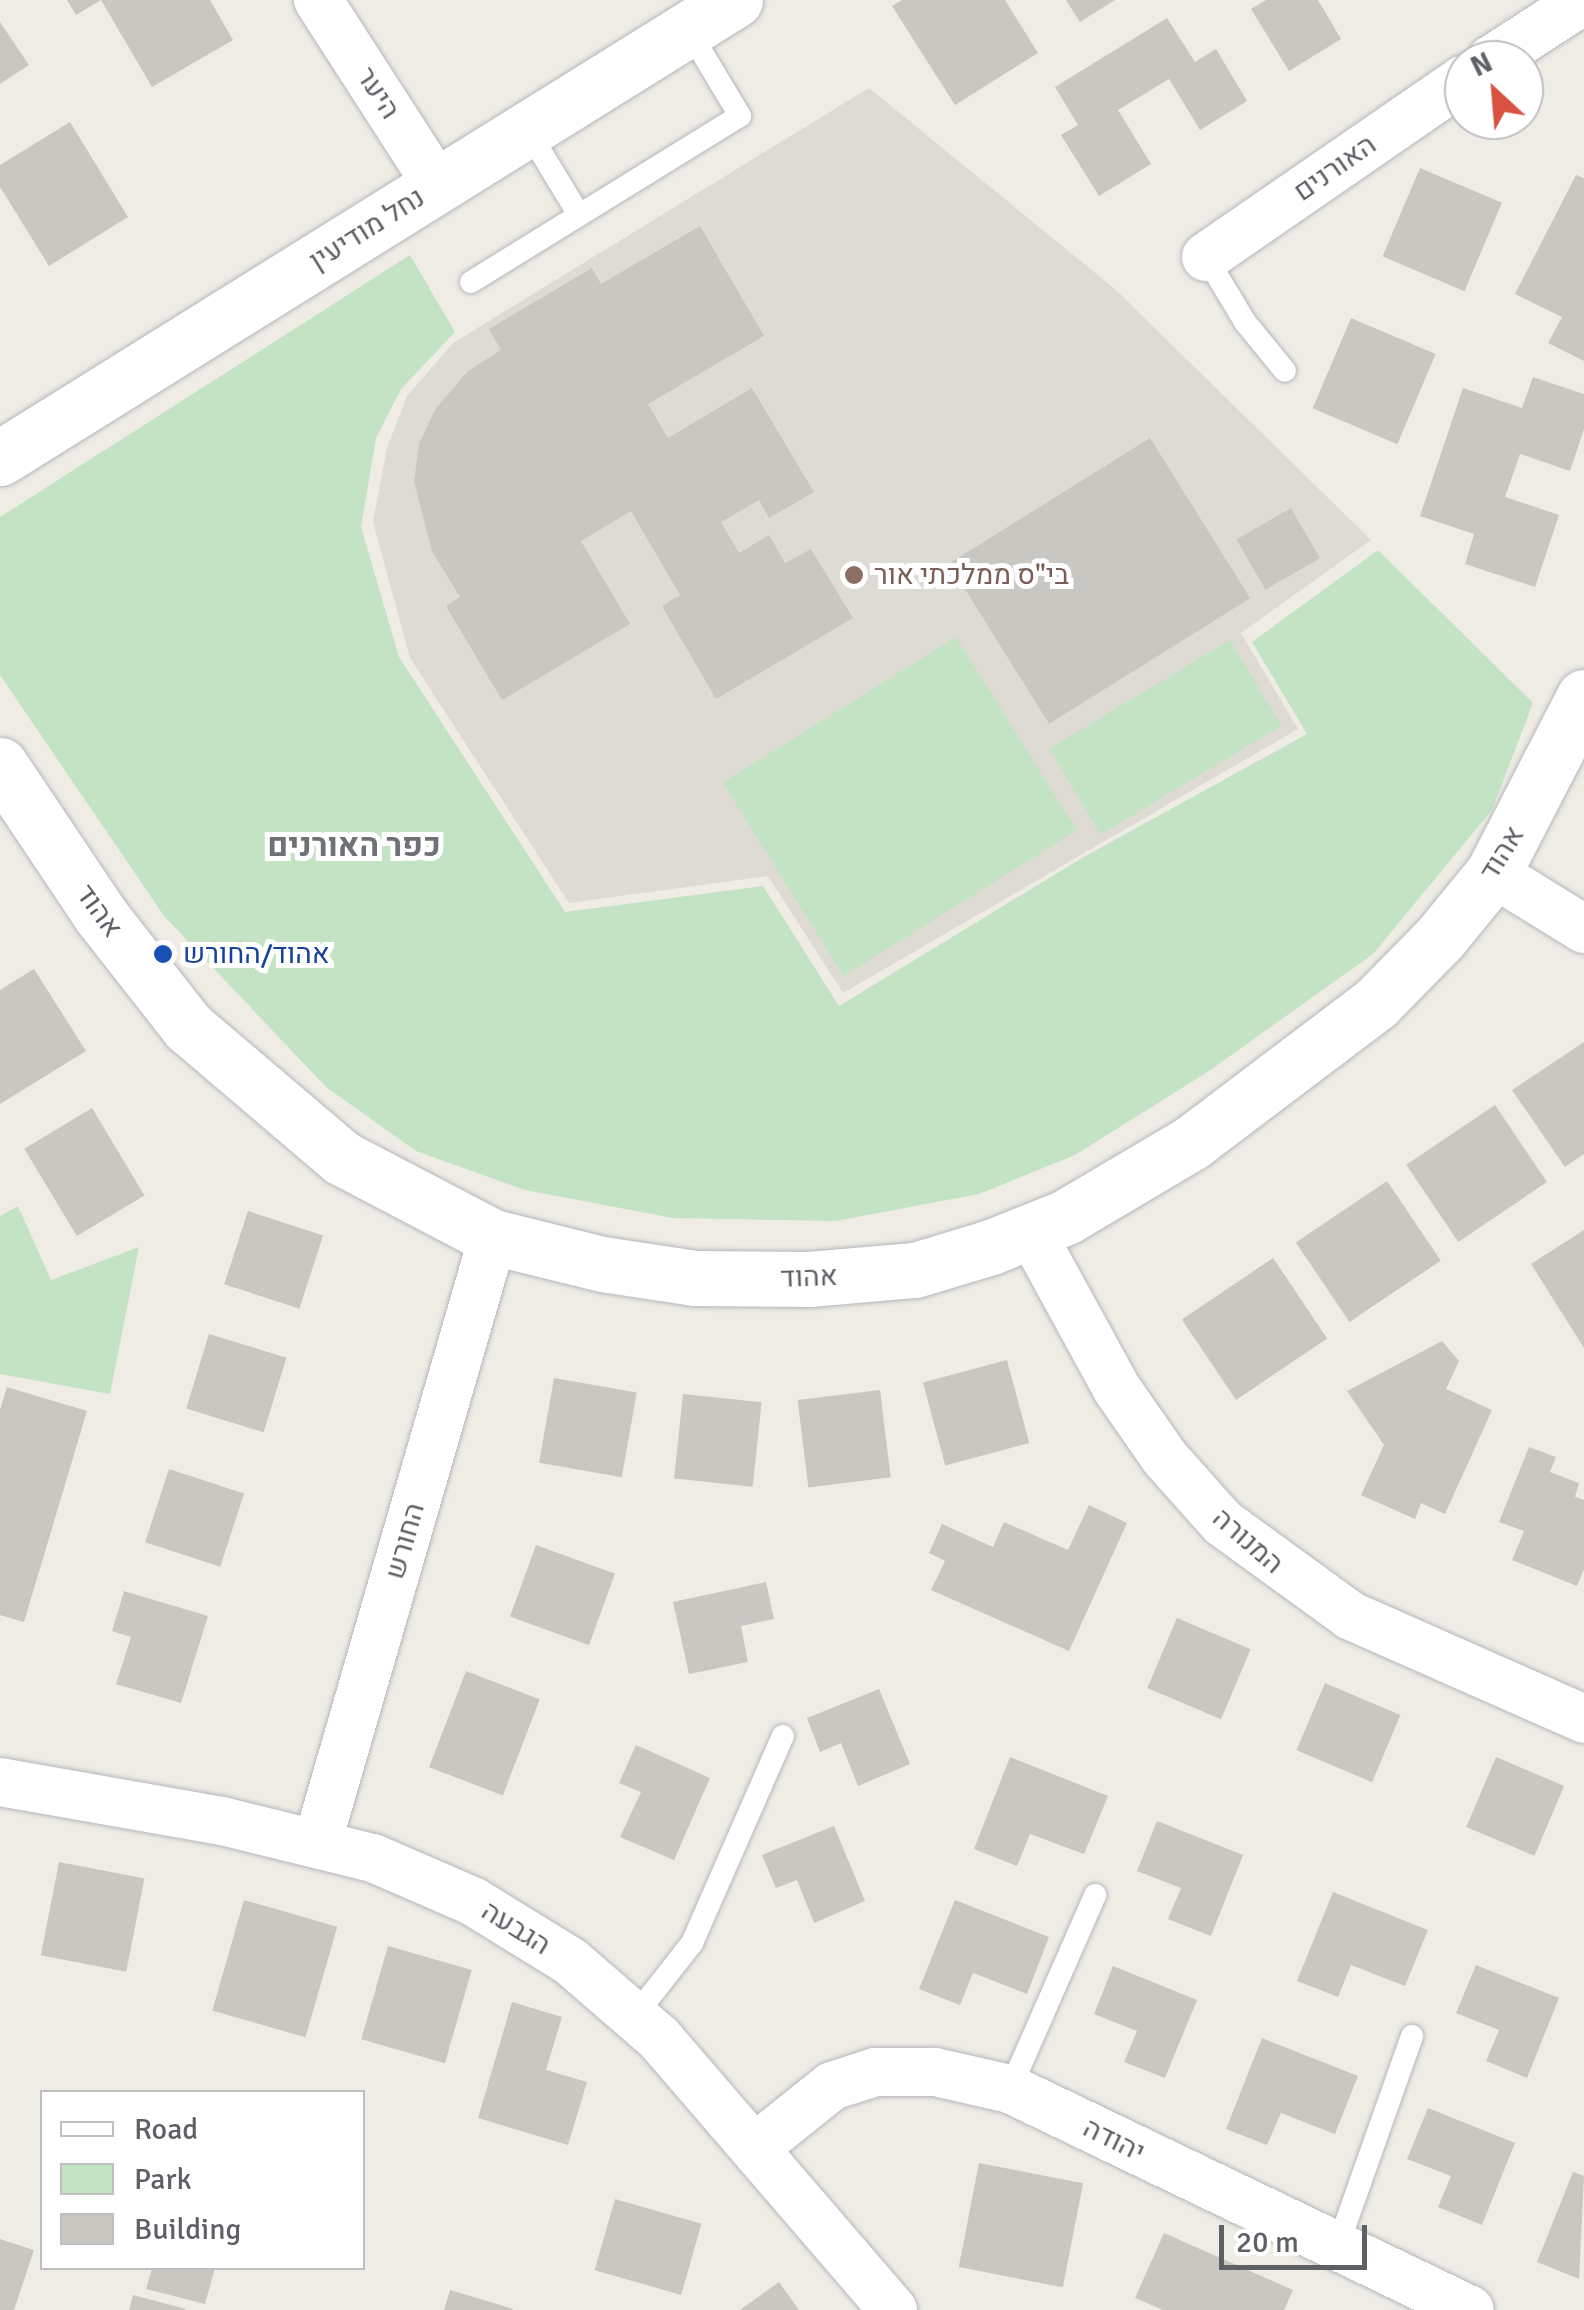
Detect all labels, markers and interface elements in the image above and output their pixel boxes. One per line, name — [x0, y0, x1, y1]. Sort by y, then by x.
north arrow — [1444, 40, 1544, 140]
text: N — [1466, 45, 1498, 84]
street label: היער — [349, 61, 407, 125]
street label: האורנים — [1287, 128, 1383, 208]
street label: נחל מודיעין — [303, 180, 431, 278]
place label: בי"ס ממלכתי אור — [874, 558, 1069, 592]
marker: בי"ס ממלכתי אור — [843, 564, 865, 586]
street label: אהוד — [1473, 820, 1531, 886]
district label: כפר האורנים — [267, 827, 441, 865]
street label: אהוד — [69, 878, 129, 944]
place label: אהוד/החורש — [183, 937, 330, 971]
marker: אהוד/החורש — [152, 943, 174, 965]
street label: אהוד — [780, 1259, 838, 1295]
street label: החורש — [378, 1499, 432, 1583]
street label: המנורה — [1206, 1501, 1290, 1581]
street label: הגבעה — [475, 1894, 557, 1962]
legend — [40, 2090, 365, 2270]
text: Road — [134, 2111, 198, 2148]
street label: יהודה — [1078, 2111, 1150, 2169]
text: Park — [134, 2161, 192, 2198]
scale bar — [1224, 2205, 1372, 2267]
text: Building — [134, 2211, 241, 2248]
text: 20 m — [1236, 2224, 1299, 2261]

